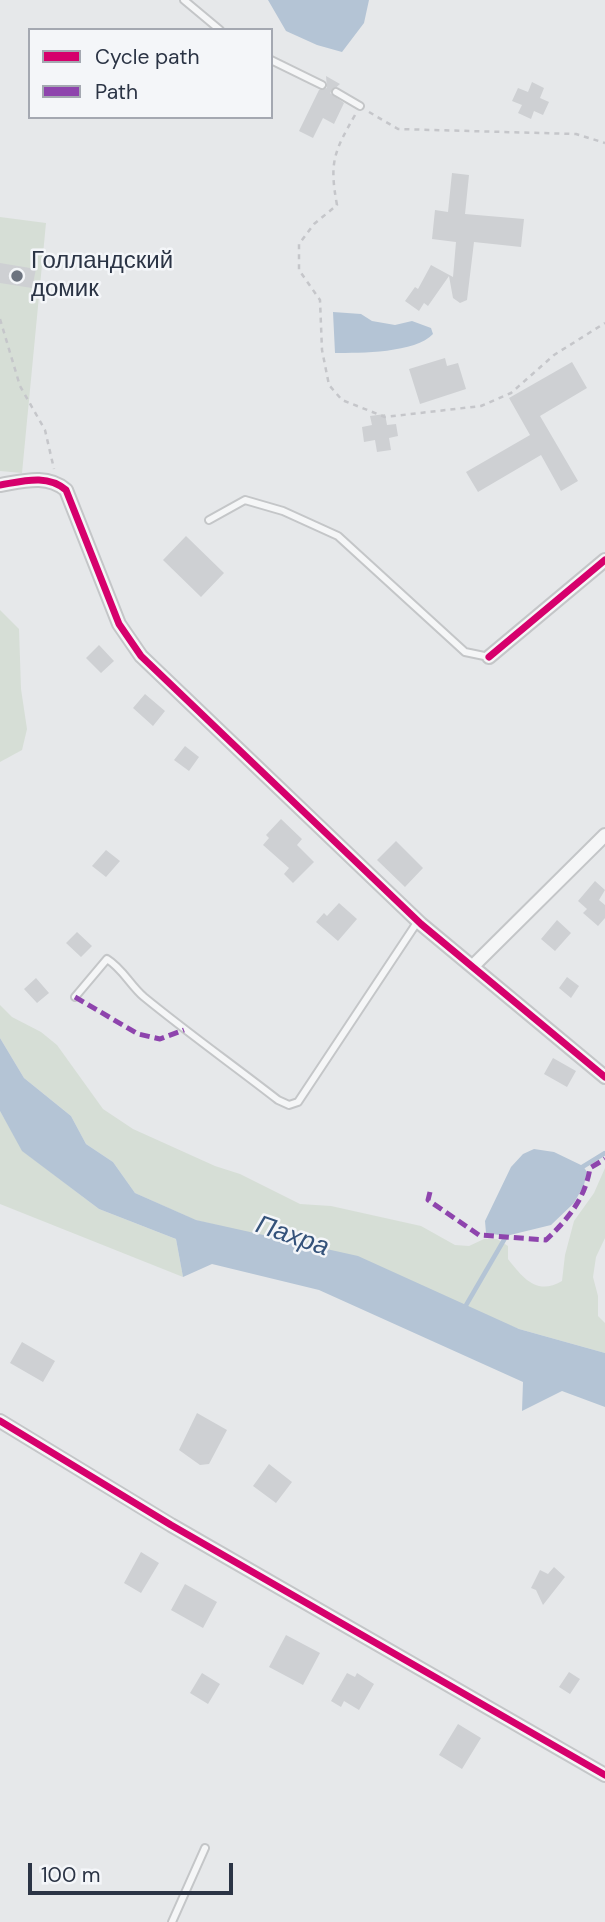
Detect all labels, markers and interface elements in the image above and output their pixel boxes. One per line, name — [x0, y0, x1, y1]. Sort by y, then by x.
legend — [28, 28, 273, 119]
text: Cycle path — [95, 43, 200, 71]
text: Path — [95, 78, 138, 106]
place label: Голландский домик — [31, 248, 173, 304]
marker: Голландский домик — [9, 268, 25, 284]
water label: Пахра — [251, 1210, 333, 1264]
scale bar — [32, 1848, 236, 1892]
text: 100 m — [41, 1861, 101, 1889]

